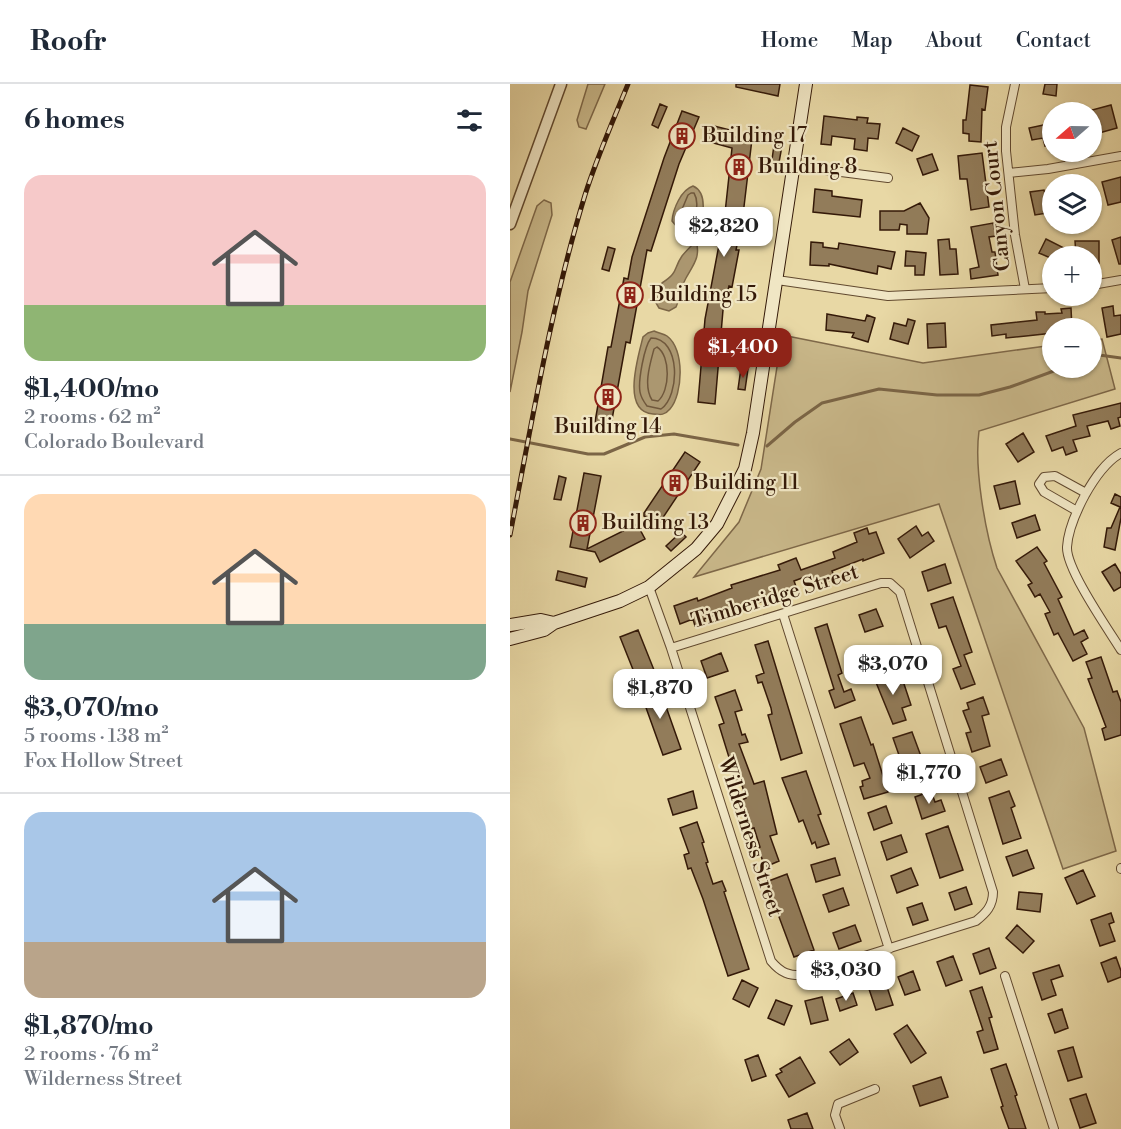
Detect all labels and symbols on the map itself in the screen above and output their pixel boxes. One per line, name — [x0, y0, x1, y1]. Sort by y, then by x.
north arrow — [1042, 102, 1102, 162]
building icon: Building 17 — [667, 121, 697, 151]
place label: Building 17 — [701, 123, 807, 149]
street label: Canyon Court — [977, 139, 1017, 273]
building icon: Building 8 — [724, 152, 754, 182]
place label: Building 8 — [757, 154, 857, 180]
pin: $2,820 — [675, 207, 773, 258]
building icon: Building 15 — [615, 280, 645, 310]
place label: Building 15 — [649, 282, 757, 308]
pin: $1,400 — [694, 328, 792, 379]
building icon: Building 14 — [593, 382, 623, 412]
place label: Building 14 — [553, 414, 662, 440]
building icon: Building 11 — [660, 468, 690, 498]
place label: Building 11 — [693, 470, 799, 496]
building icon: Building 13 — [568, 508, 598, 538]
place label: Building 13 — [601, 510, 709, 536]
street label: Timberidge Street — [688, 559, 862, 635]
pin: $3,070 — [844, 645, 942, 696]
pin: $1,870 — [611, 669, 709, 720]
street label: Wilderness Street — [712, 753, 788, 921]
pin: $1,770 — [880, 754, 978, 805]
pin: $3,030 — [797, 951, 895, 1002]

